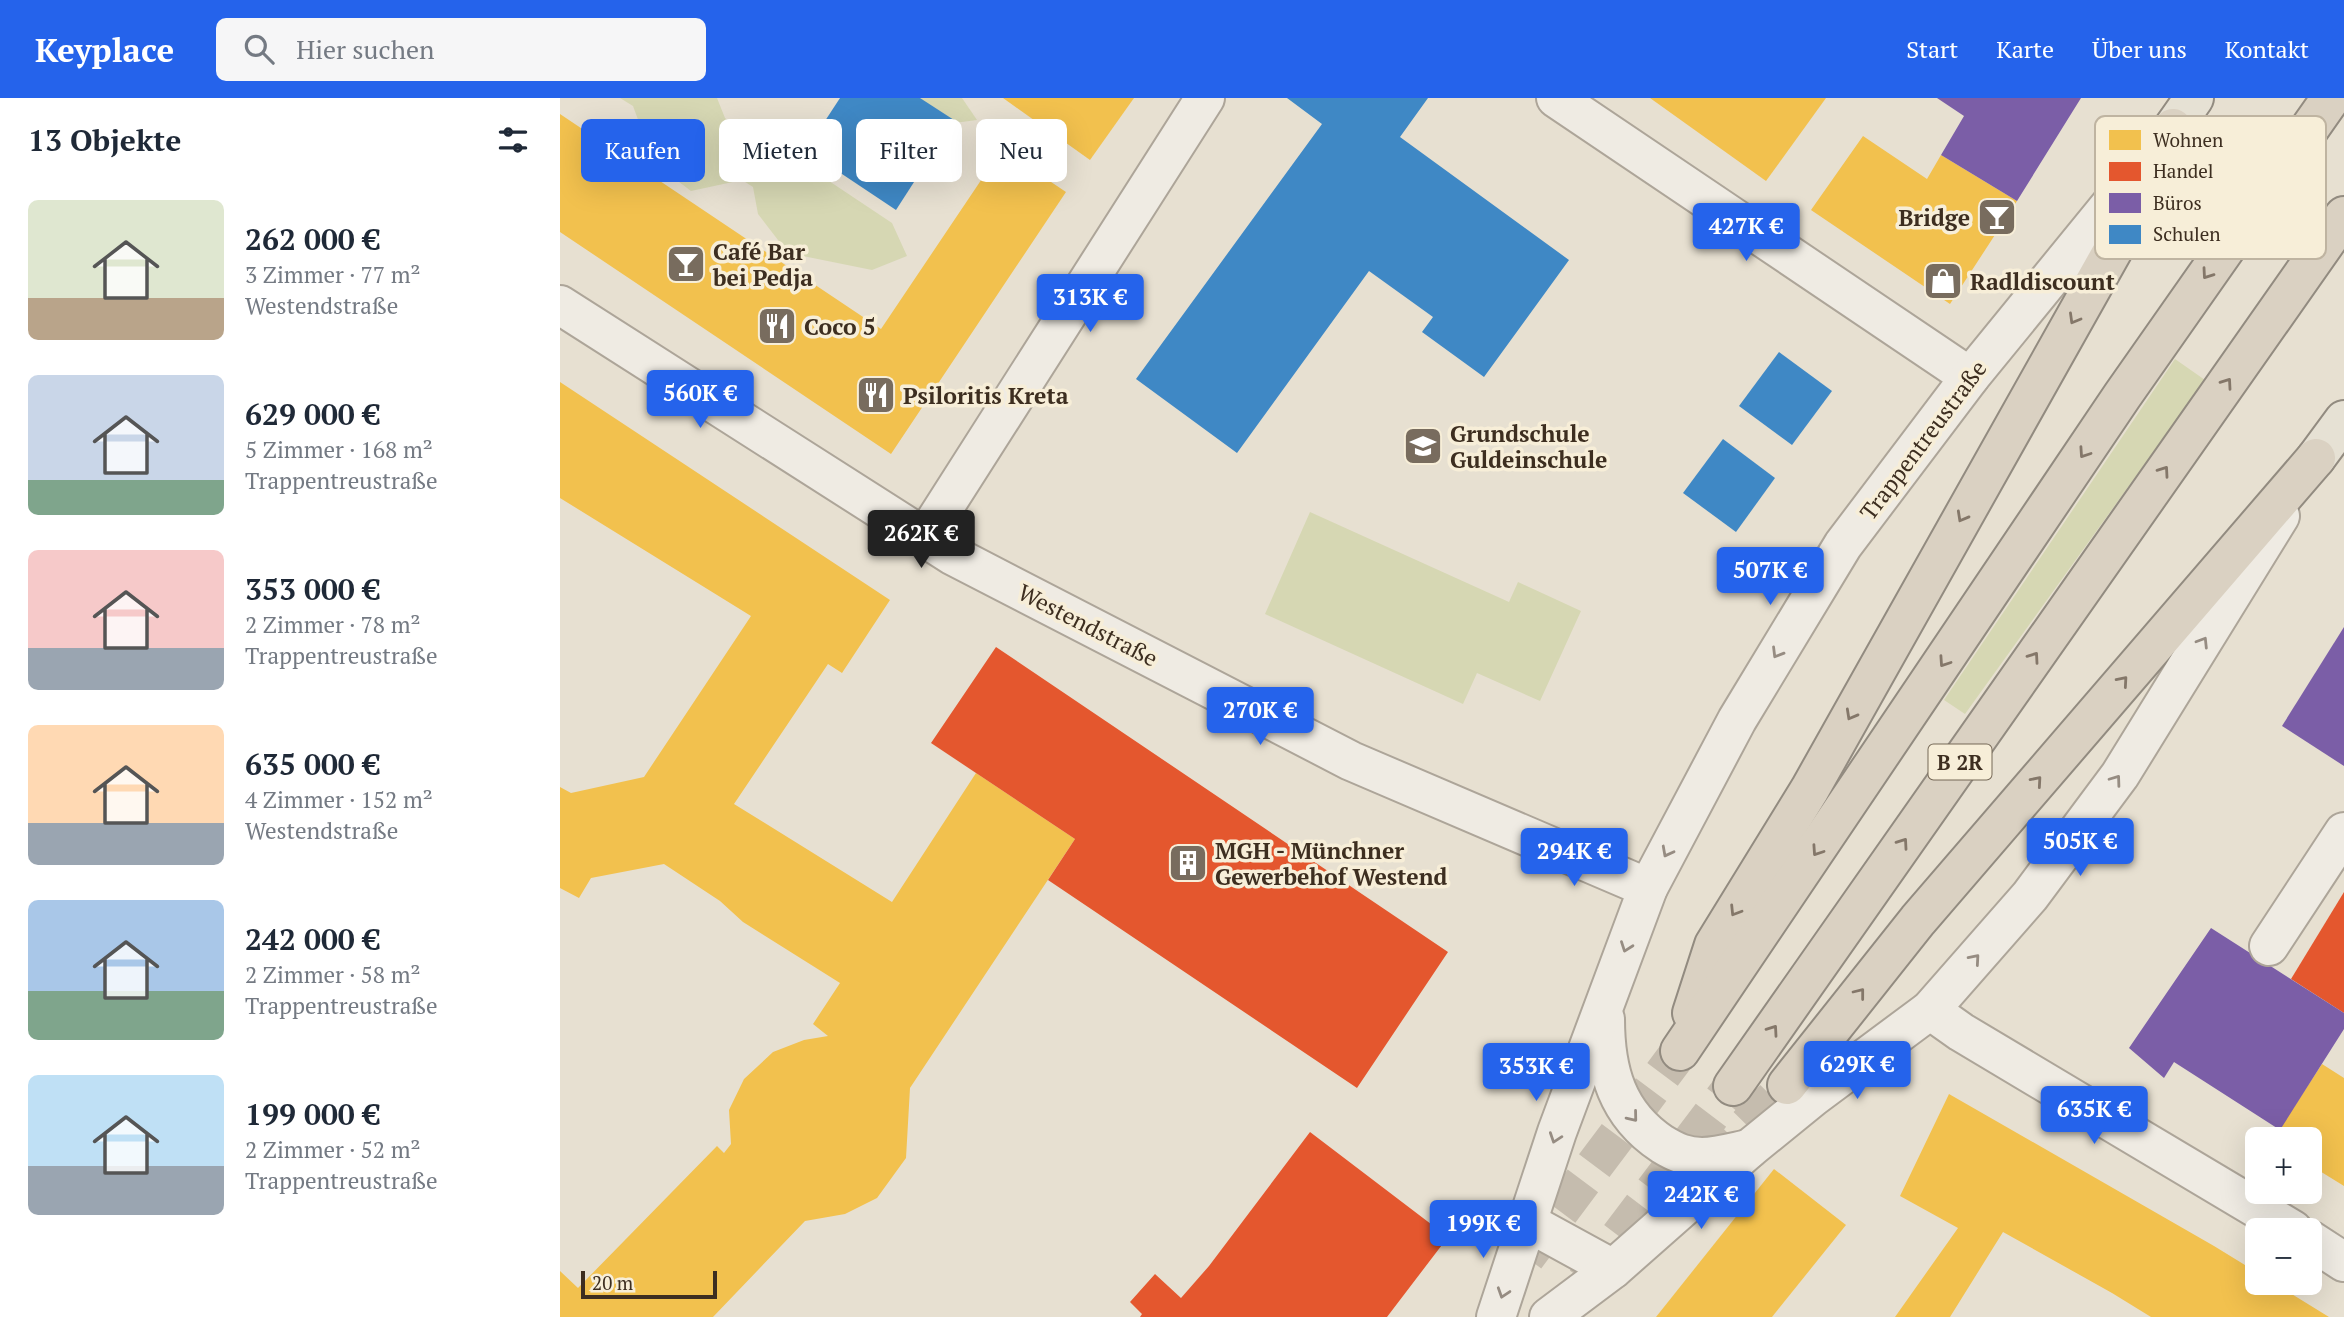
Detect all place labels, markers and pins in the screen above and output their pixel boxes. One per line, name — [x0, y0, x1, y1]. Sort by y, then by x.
bar icon: Bridge — [1976, 196, 2018, 238]
place label: Bridge — [1898, 202, 1970, 233]
pin: 427K € — [1689, 204, 1803, 263]
place label: Café Bar bei Pedja — [712, 236, 813, 293]
bar icon: Café Bar bei Pedja — [665, 243, 707, 285]
shop icon: Radldiscount — [1922, 260, 1964, 302]
place label: Radldiscount — [1970, 266, 2115, 297]
pin: 313K € — [1033, 274, 1147, 334]
restaurant icon: Coco 5 — [756, 305, 798, 347]
place label: Coco 5 — [804, 311, 876, 342]
pin: 560K € — [643, 370, 757, 430]
restaurant icon: Psiloritis Kreta — [855, 374, 897, 416]
place label: Psiloritis Kreta — [903, 380, 1069, 411]
place label: Grundschule Guldeinschule — [1450, 418, 1607, 475]
school or university icon: Grundschule Guldeinschule — [1402, 425, 1444, 467]
pin: 262K € — [864, 510, 978, 570]
pin: 507K € — [1713, 547, 1827, 607]
pin: 270K € — [1203, 688, 1317, 747]
pin: 505K € — [2023, 818, 2137, 878]
pin: 294K € — [1517, 828, 1631, 888]
place label: MGH - Münchner Gewerbehof Westend — [1215, 835, 1448, 892]
building icon: MGH - Münchner Gewerbehof Westend — [1167, 842, 1209, 884]
pin: 629K € — [1800, 1042, 1914, 1101]
pin: 353K € — [1479, 1044, 1593, 1103]
pin: 635K € — [2037, 1086, 2151, 1146]
pin: 242K € — [1644, 1172, 1758, 1231]
pin: 199K € — [1426, 1200, 1540, 1260]

